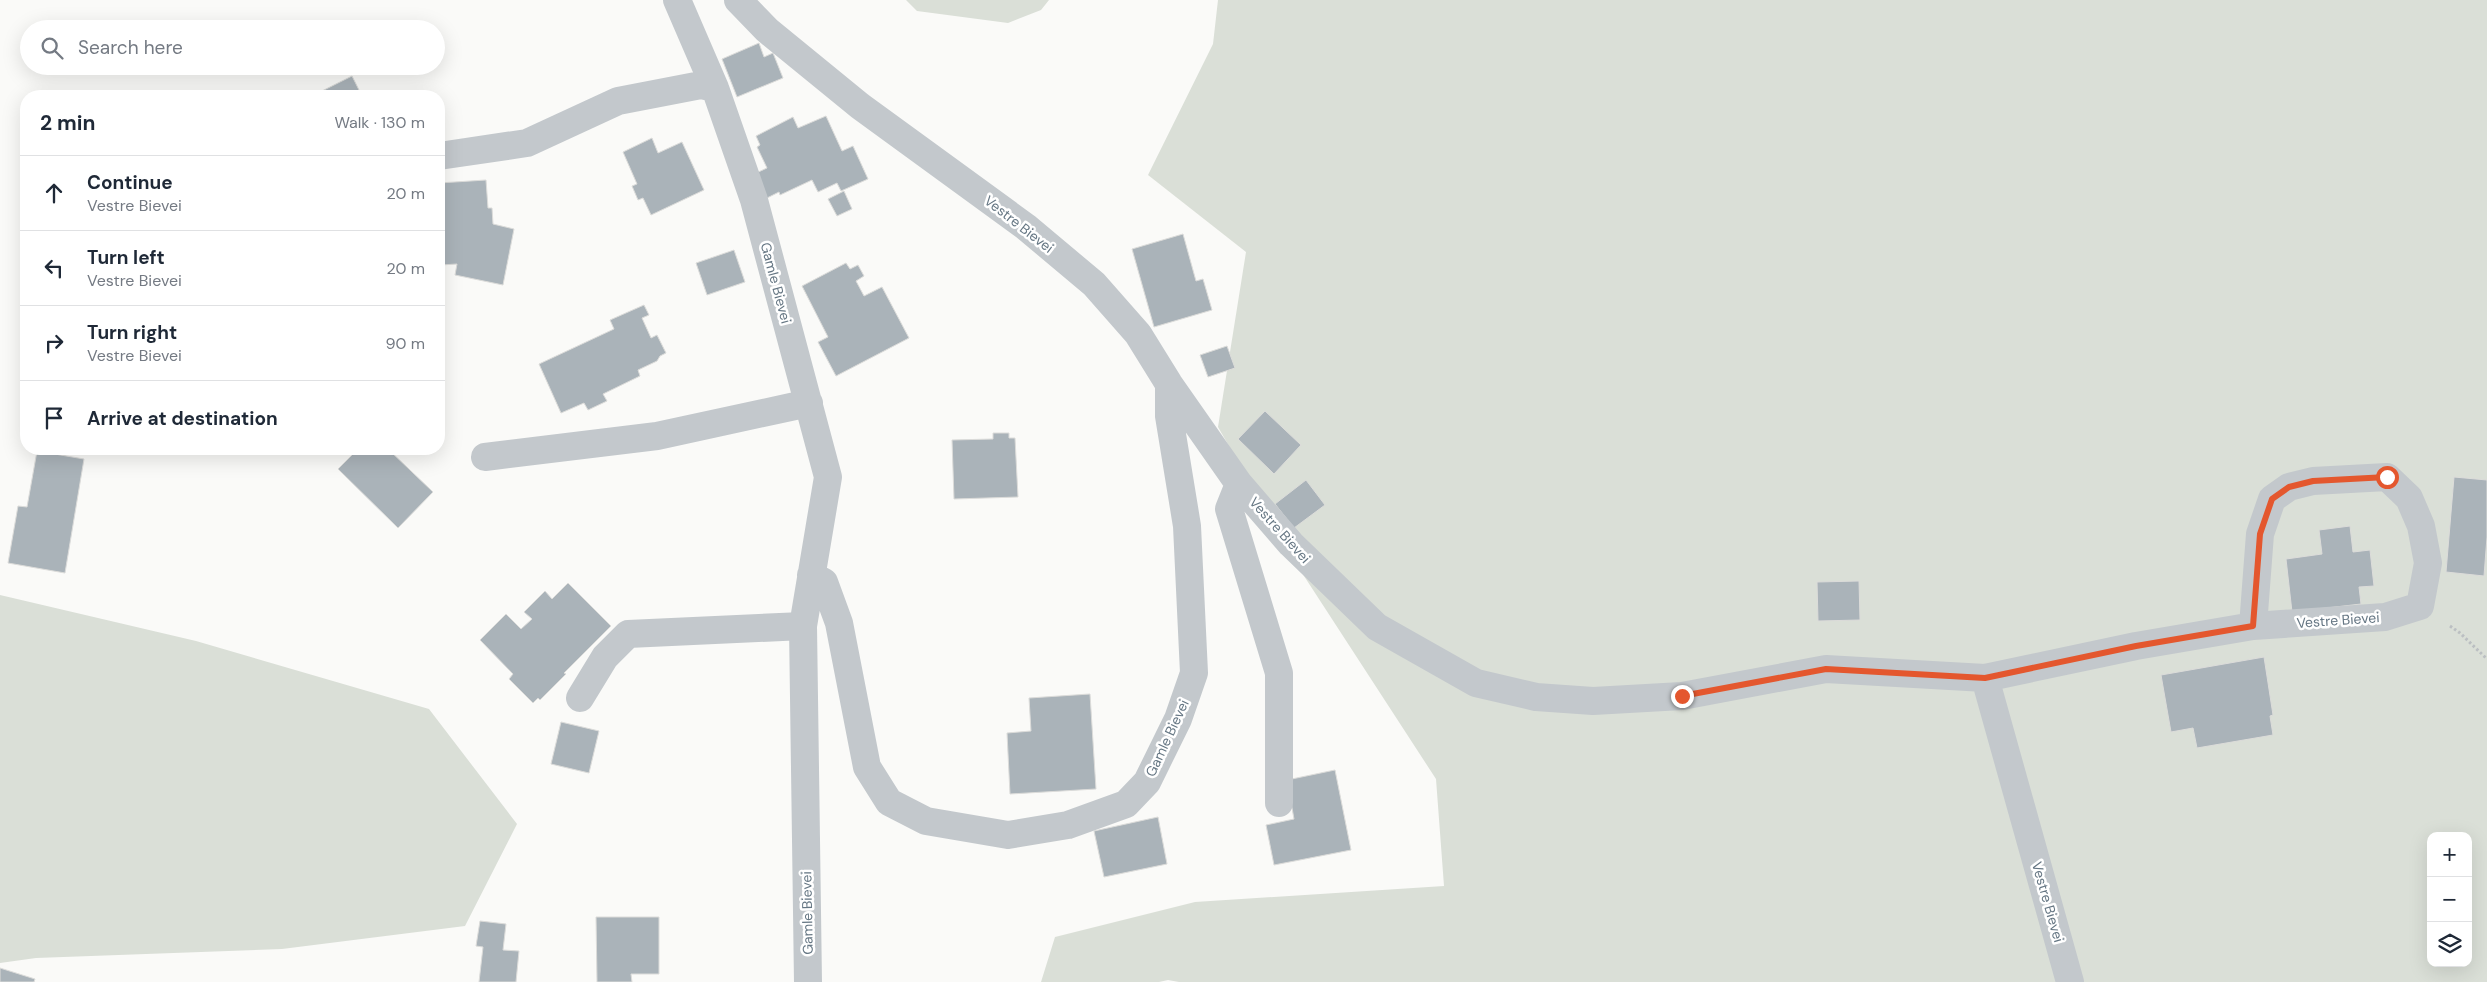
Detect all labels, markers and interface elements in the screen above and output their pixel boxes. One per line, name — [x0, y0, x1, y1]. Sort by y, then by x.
search box — [20, 20, 445, 75]
icon: search — [38, 34, 66, 62]
text: Search here — [78, 35, 183, 60]
text: 2 min — [40, 109, 96, 137]
text: Walk · 130 m — [334, 112, 425, 133]
text: Continue — [87, 170, 173, 195]
icon: ahead — [40, 179, 68, 207]
text: 20 m — [386, 183, 425, 204]
street label: Vestre Bievei — [981, 191, 1057, 257]
text: Vestre Bievei — [87, 195, 182, 216]
street label: Gamle Bievei — [757, 240, 795, 326]
text: Turn left — [87, 245, 165, 270]
icon: left — [40, 254, 68, 282]
text: 20 m — [386, 258, 425, 279]
text: Vestre Bievei — [87, 270, 182, 291]
text: Turn right — [87, 320, 177, 345]
icon: right — [40, 329, 68, 357]
text: 90 m — [385, 333, 425, 354]
text: Vestre Bievei — [87, 345, 182, 366]
icon: arrive — [40, 404, 68, 432]
text: Arrive at destination — [87, 406, 278, 431]
route start — [2376, 466, 2399, 489]
street label: Vestre Bievei — [1246, 493, 1314, 567]
street label: Vestre Bievei — [2296, 608, 2380, 632]
route end — [1671, 685, 1694, 708]
street label: Gamle Bievei — [1141, 696, 1193, 780]
map controls — [2427, 832, 2472, 967]
button: + — [2427, 832, 2472, 877]
street label: Vestre Bievei — [2028, 860, 2068, 944]
street label: Gamle Bievei — [797, 871, 817, 955]
button: − — [2427, 877, 2472, 922]
button: layers — [2427, 922, 2472, 967]

